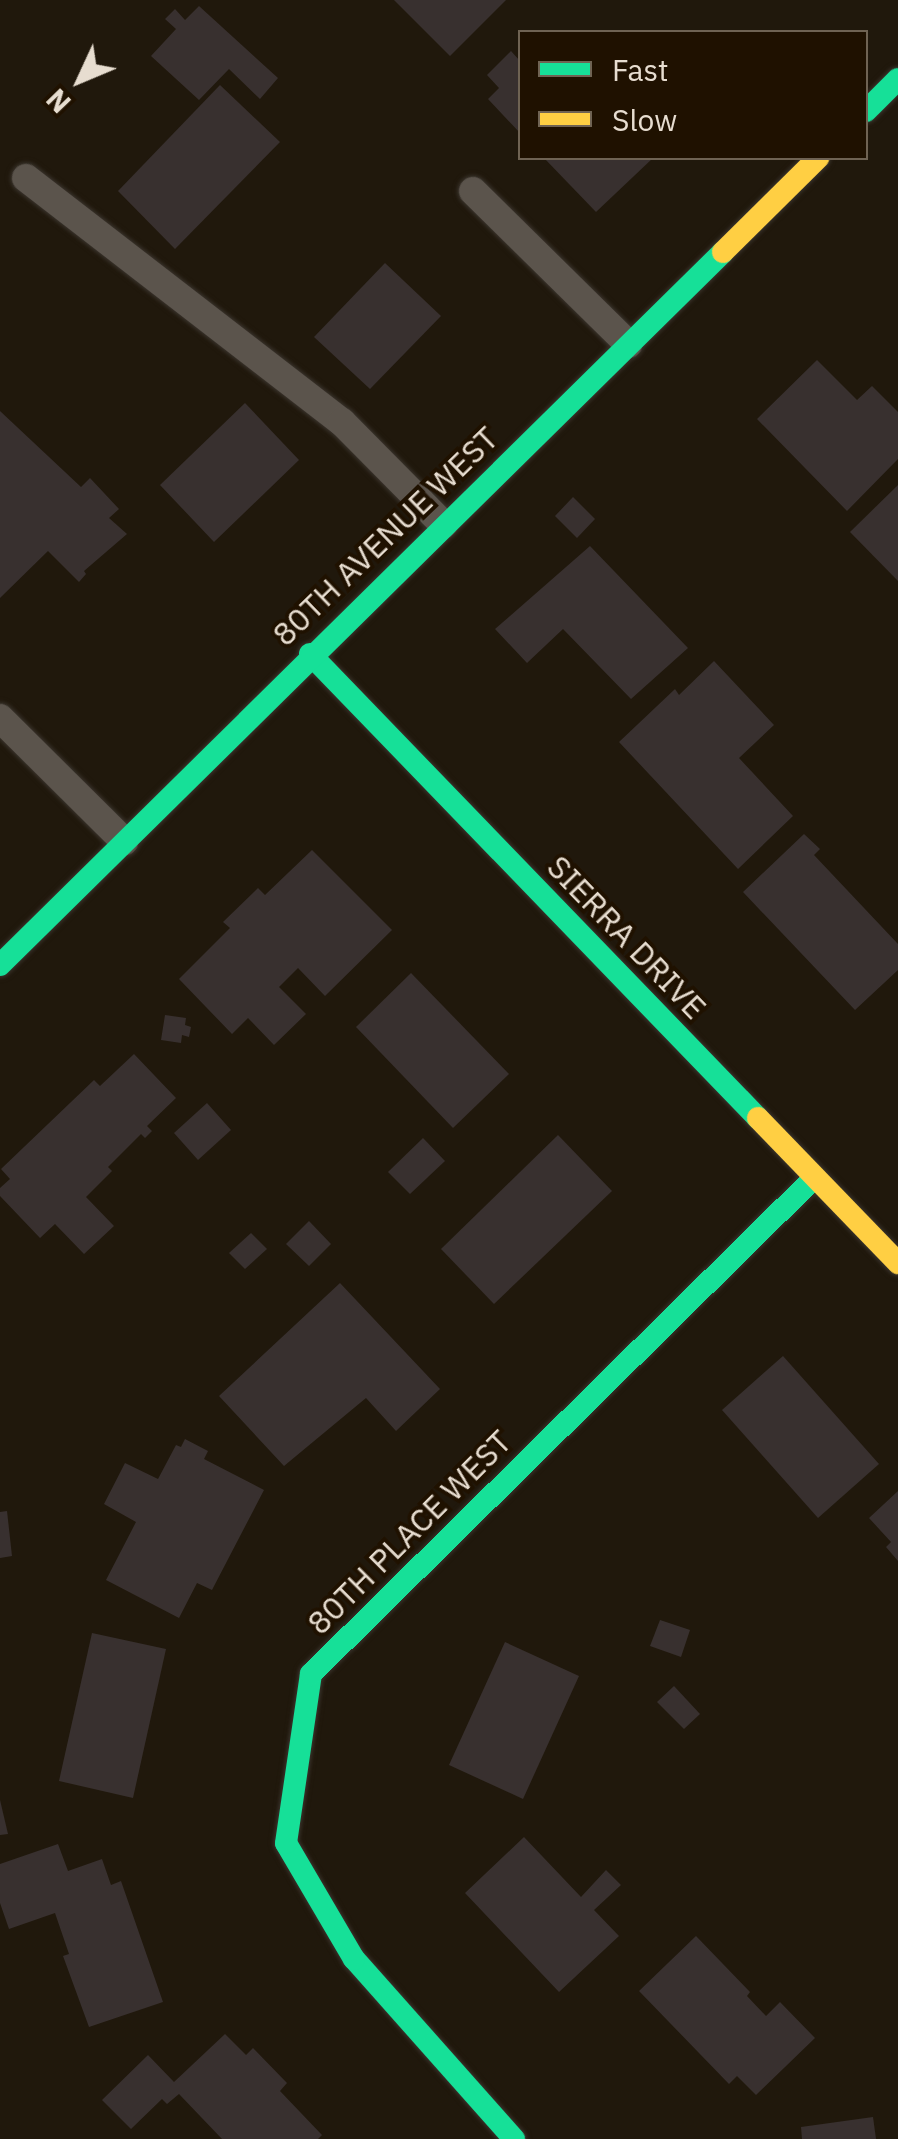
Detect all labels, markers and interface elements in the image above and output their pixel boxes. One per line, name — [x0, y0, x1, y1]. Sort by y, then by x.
north arrow — [30, 30, 130, 130]
legend — [518, 30, 868, 160]
text: Fast — [612, 50, 669, 89]
text: N — [38, 81, 78, 121]
text: Slow — [612, 100, 677, 139]
street label: 80TH AVENUE WEST — [264, 419, 506, 653]
street label: SIERRA DRIVE — [540, 847, 714, 1027]
street label: 80TH PLACE WEST — [299, 1422, 519, 1642]

